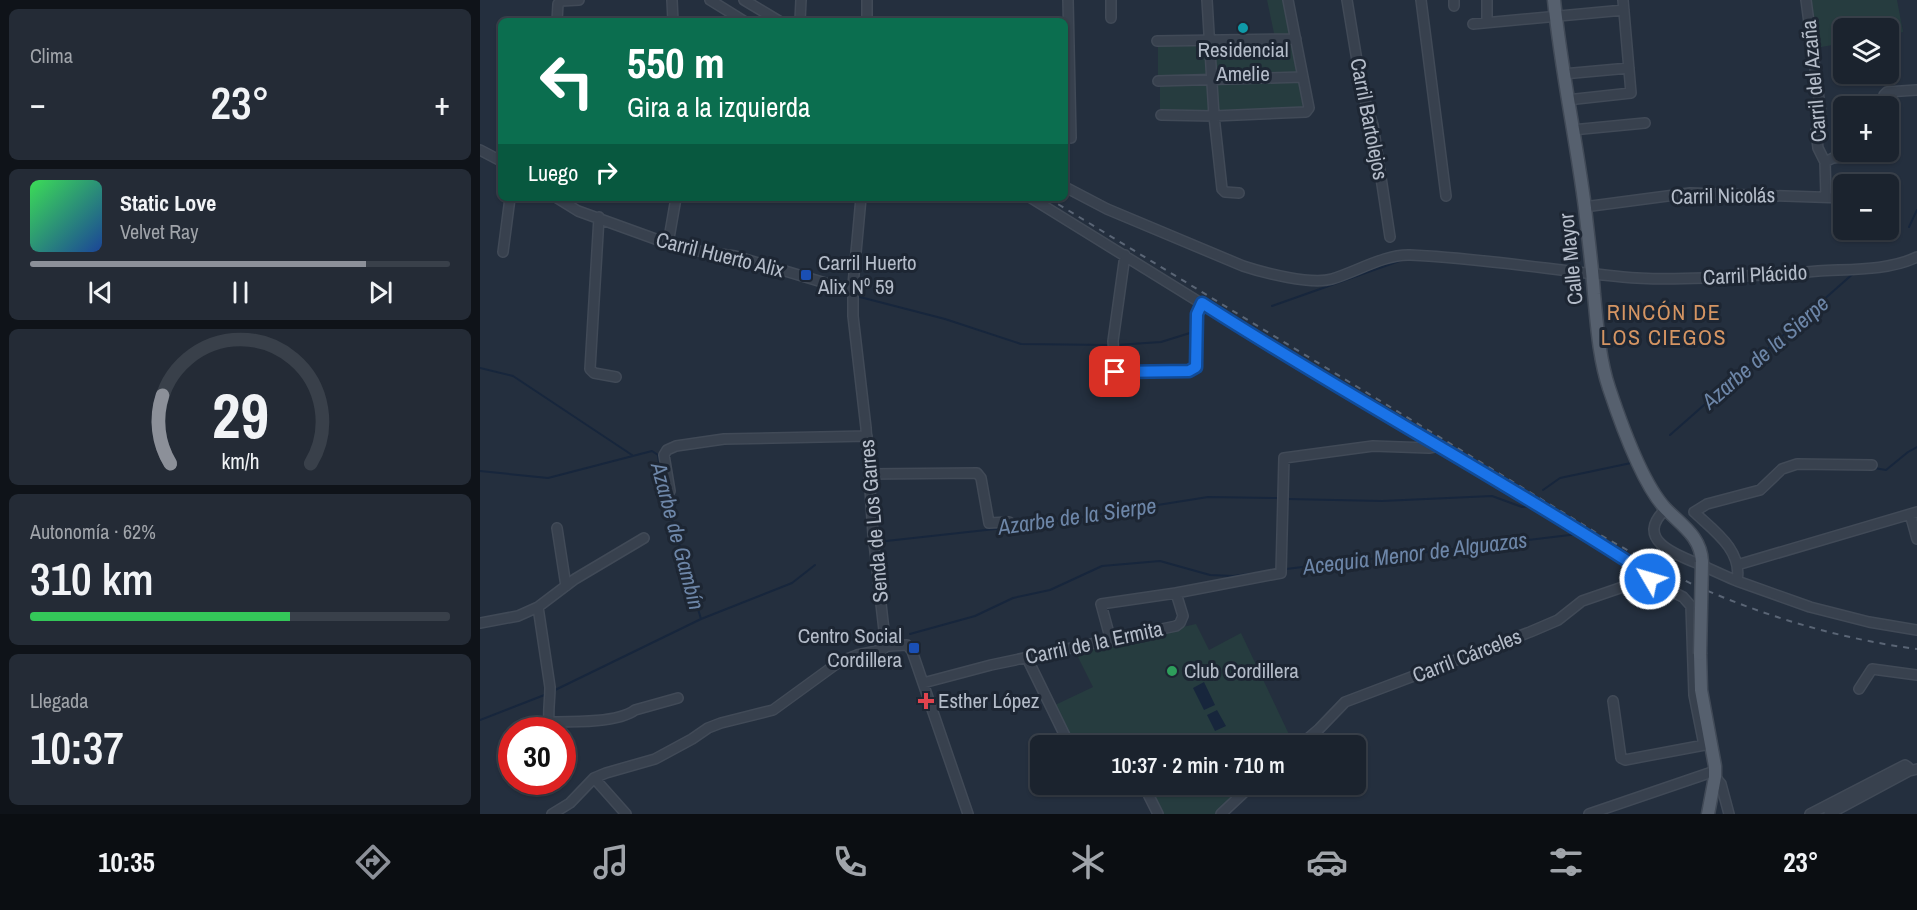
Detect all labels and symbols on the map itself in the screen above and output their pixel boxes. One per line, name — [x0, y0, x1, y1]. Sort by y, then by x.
street label: Carril del Azaña — [1794, 18, 1833, 143]
marker: Residencial Amelie — [1236, 21, 1250, 35]
place label: Residencial Amelie — [1198, 35, 1288, 88]
street label: Carril Bartolejos — [1343, 56, 1396, 182]
street label: Carril Nicolás — [1671, 180, 1775, 211]
street label: Calle Mayor — [1551, 212, 1590, 306]
street label: Carril Huerto Alix — [653, 225, 788, 285]
place label: Carril Huerto Alix Nº 59 — [817, 248, 917, 301]
street label: Carril Plácido — [1702, 257, 1808, 292]
marker: Carril Huerto Alix Nº 59 — [799, 268, 813, 282]
water label: Azarbe de la Sierpe — [1694, 288, 1835, 416]
district label: RINCÓN DE LOS CIEGOS — [1601, 297, 1727, 352]
pin — [1089, 346, 1140, 397]
street label: Senda de Los Garres — [852, 438, 895, 604]
water label: Azarbe de Gambín — [644, 458, 712, 613]
water label: Azarbe de la Sierpe — [995, 490, 1158, 542]
water label: Acequia Menor de Alguazas — [1300, 524, 1529, 582]
position arrow — [1618, 547, 1682, 611]
street label: Carril de la Ermita — [1023, 614, 1166, 671]
place label: Centro Social Cordillera — [798, 621, 902, 674]
street label: Carril Cárceles — [1408, 621, 1526, 690]
marker: Centro Social Cordillera — [907, 641, 921, 655]
place label: Club Cordillera — [1184, 656, 1299, 685]
marker: Club Cordillera — [1165, 664, 1179, 678]
place label: Esther López — [938, 686, 1040, 715]
marker: Esther López — [919, 694, 933, 708]
speed limit sign: 30 — [498, 717, 576, 795]

